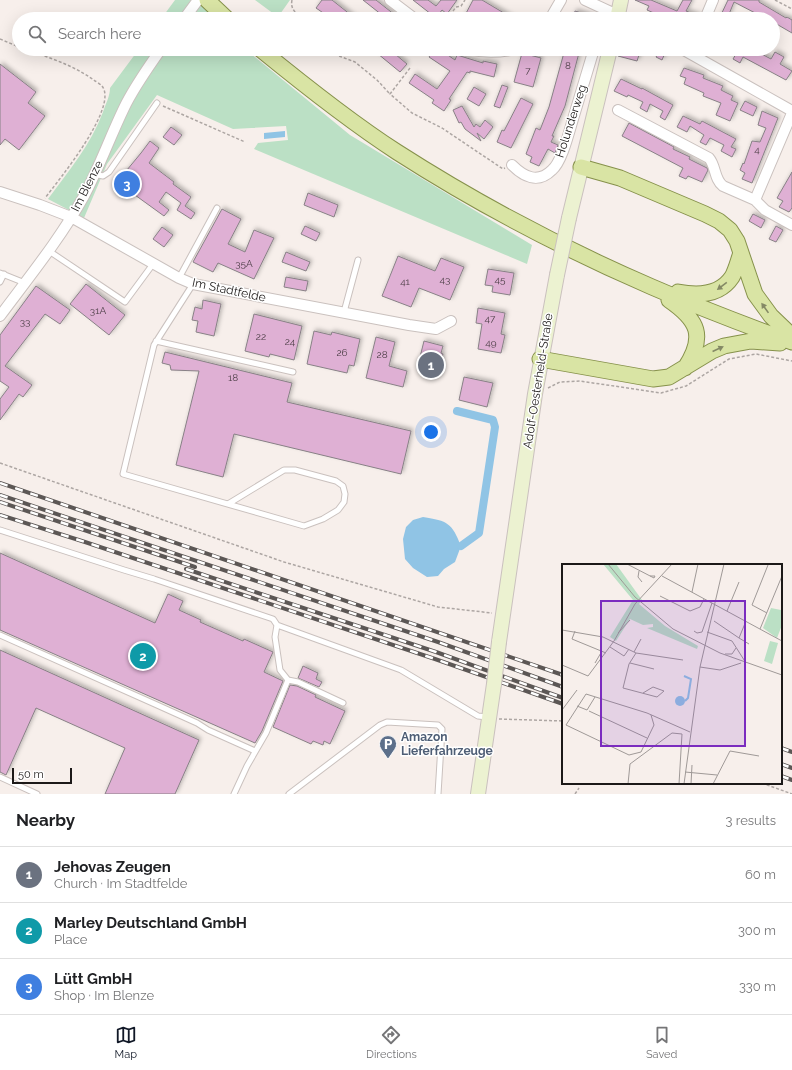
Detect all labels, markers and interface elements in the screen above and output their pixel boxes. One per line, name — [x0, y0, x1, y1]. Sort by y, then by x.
search box — [12, 12, 780, 56]
icon: search — [26, 23, 48, 45]
text: Search here — [58, 25, 141, 43]
house number: 8 — [565, 60, 571, 71]
house number: 7 — [525, 65, 531, 76]
street label: Holunderweg — [553, 83, 589, 159]
house number: 4 — [754, 144, 760, 155]
street label: Im Blenze — [68, 158, 106, 214]
pin: 3 — [114, 169, 140, 199]
house number: 35A — [235, 258, 253, 269]
house number: 43 — [440, 274, 450, 285]
house number: 45 — [495, 274, 506, 285]
street label: Im Stadtfelde — [191, 275, 267, 305]
house number: 41 — [400, 276, 411, 287]
one-way arrow — [716, 282, 727, 290]
one-way arrow — [761, 303, 769, 314]
house number: 31A — [90, 305, 106, 316]
street label: Adolf-Oesterheld-Straße — [520, 312, 556, 450]
house number: 47 — [485, 313, 496, 324]
house number: 33 — [20, 316, 30, 327]
house number: 22 — [256, 331, 266, 342]
house number: 24 — [285, 336, 296, 347]
house number: 49 — [485, 337, 497, 348]
one-way arrow — [712, 346, 723, 352]
house number: 26 — [336, 347, 348, 358]
house number: 28 — [376, 349, 388, 360]
pin: 1 — [418, 350, 444, 380]
house number: 18 — [228, 372, 238, 383]
your location — [421, 422, 441, 442]
inset map — [562, 564, 782, 784]
pin: 2 — [130, 641, 156, 671]
place label: Amazon Lieferfahrzeuge — [401, 730, 493, 758]
parking icon: Amazon Lieferfahrzeuge — [378, 734, 398, 759]
scale bar — [12, 766, 72, 785]
text: 50 m — [18, 768, 44, 781]
text: Nearby — [16, 810, 75, 830]
text: 3 results — [726, 813, 776, 828]
text: Jehovas Zeugen — [54, 858, 171, 876]
text: 1 — [26, 867, 32, 882]
text: 60 m — [745, 867, 776, 882]
text: Church · Im Stadtfelde — [54, 876, 187, 891]
text: Marley Deutschland GmbH — [54, 914, 247, 932]
text: 2 — [25, 923, 33, 938]
text: 300 m — [738, 923, 776, 938]
text: Place — [54, 932, 87, 947]
text: Lütt GmbH — [54, 970, 133, 988]
text: 3 — [25, 979, 33, 994]
text: 330 m — [739, 979, 776, 994]
text: Shop · Im Blenze — [54, 988, 154, 1003]
tab: Map — [115, 1024, 137, 1061]
tab: Directions — [366, 1024, 417, 1061]
tab: Saved — [646, 1024, 677, 1061]

